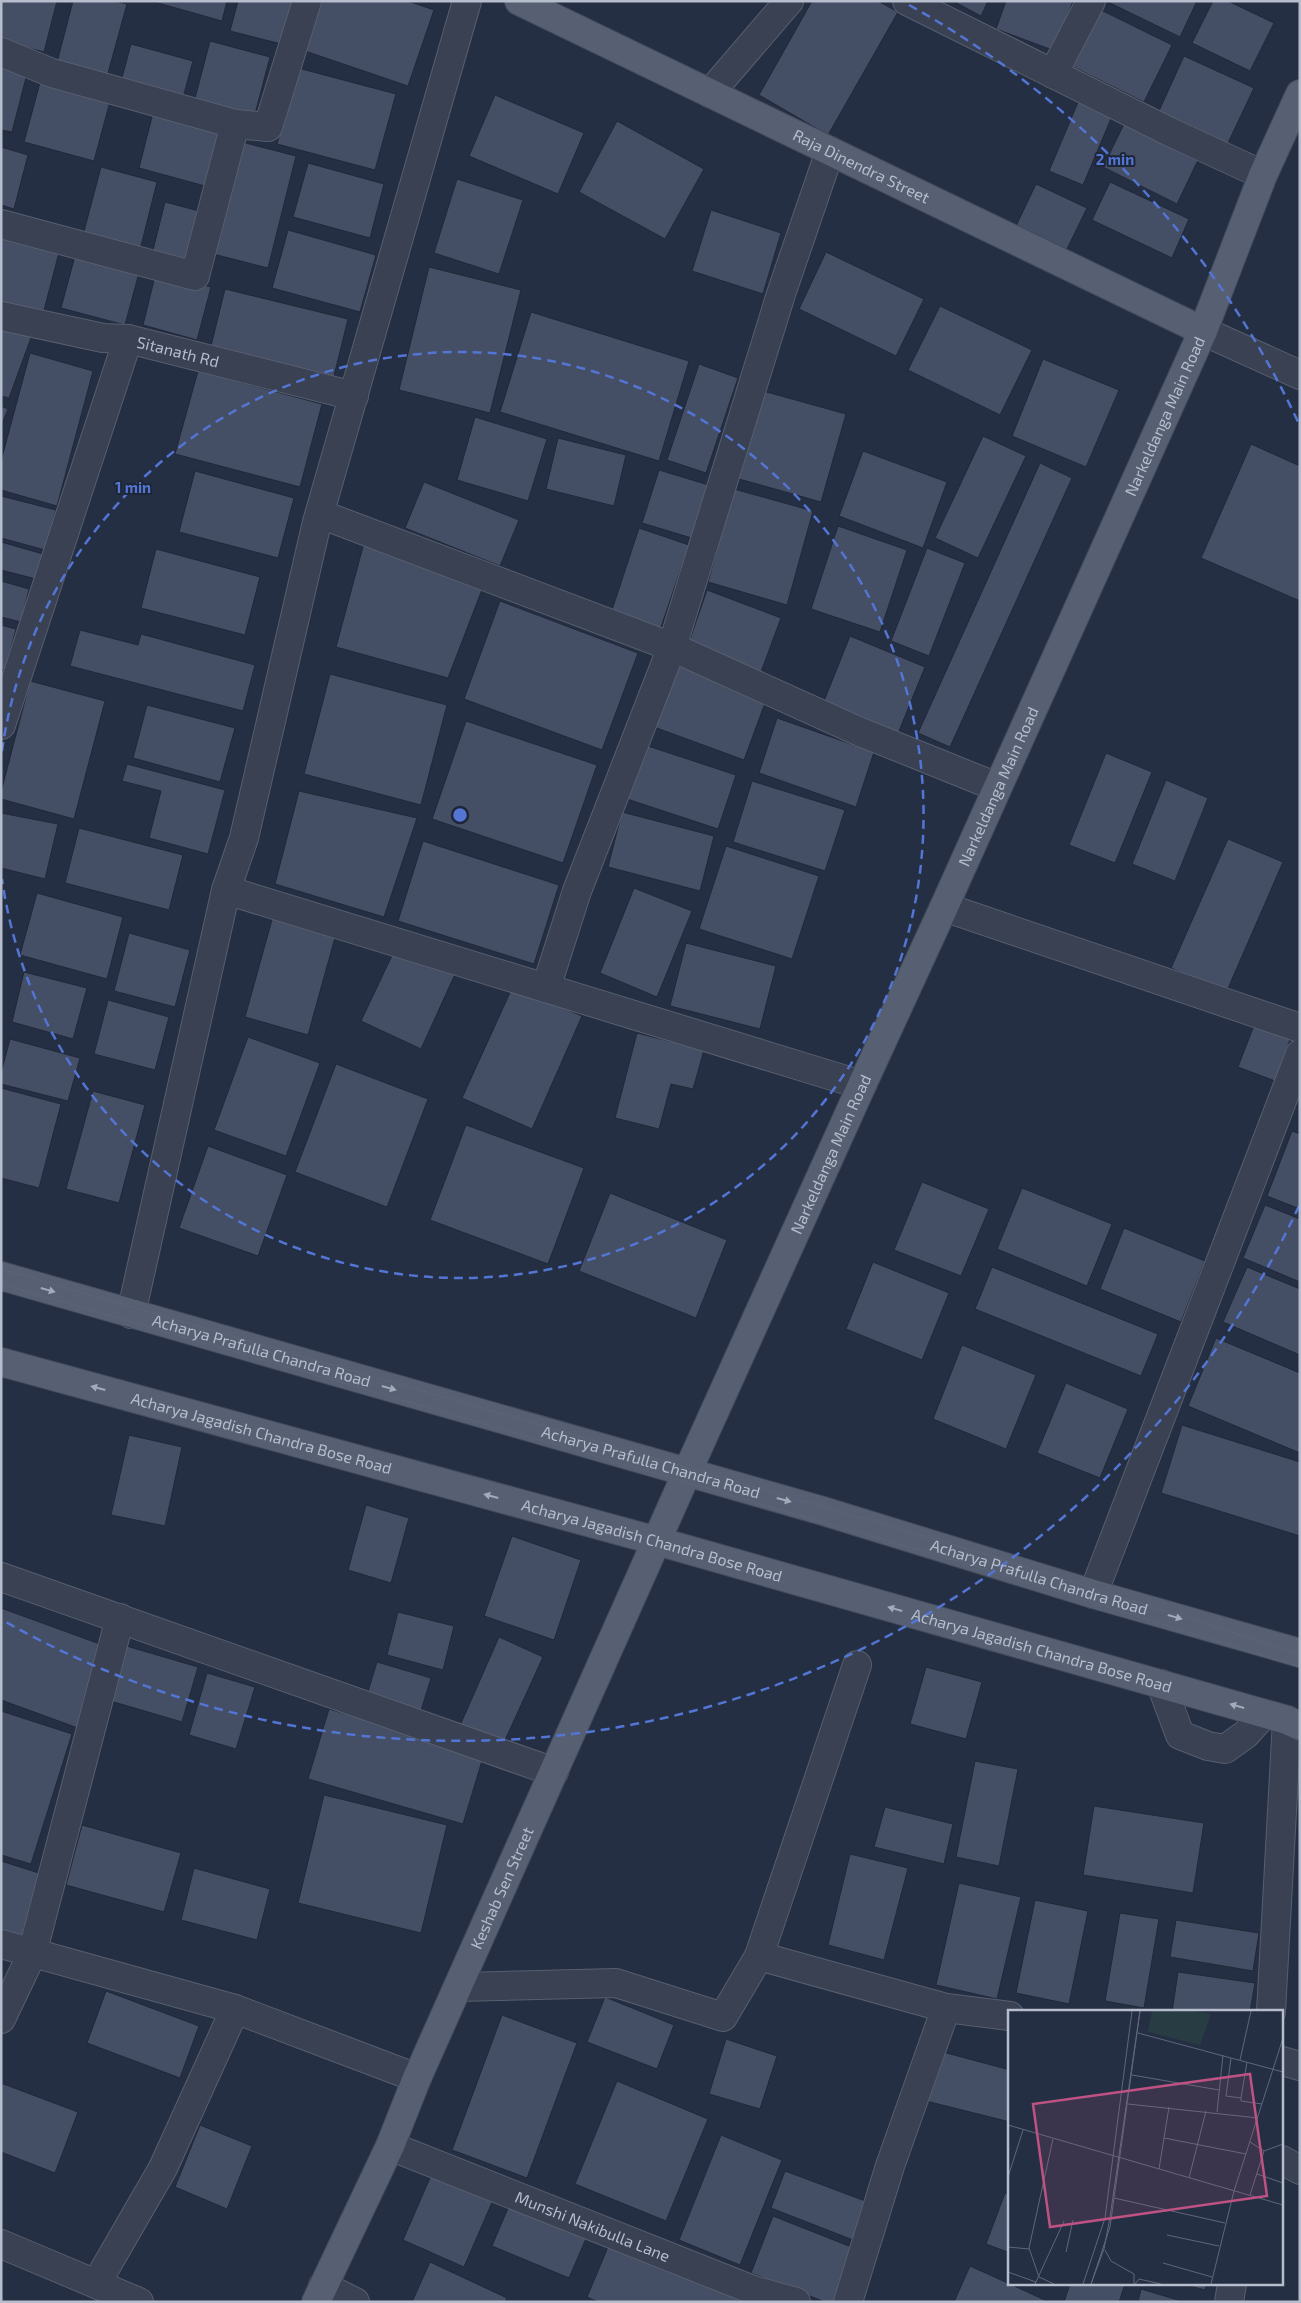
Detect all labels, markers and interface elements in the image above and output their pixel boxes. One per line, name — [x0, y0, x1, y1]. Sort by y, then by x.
street label: Raja Dinendra Street — [790, 125, 933, 207]
text: 2 min — [1096, 150, 1134, 168]
street label: Sitanath Rd — [135, 332, 221, 371]
street label: Narkeldanga Main Road — [1120, 333, 1208, 499]
text: 1 min — [115, 478, 151, 496]
street label: Narkeldanga Main Road — [954, 704, 1042, 869]
centre of rings — [451, 806, 469, 824]
street label: Narkeldanga Main Road — [786, 1071, 875, 1237]
one-way arrow — [41, 1286, 56, 1294]
street label: Acharya Prafulla Chandra Road — [150, 1310, 373, 1390]
one-way arrow — [91, 1384, 106, 1392]
one-way arrow — [382, 1384, 397, 1392]
street label: Acharya Jagadish Chandra Bose Road — [129, 1388, 394, 1477]
street label: Acharya Prafulla Chandra Road — [540, 1421, 762, 1502]
one-way arrow — [484, 1491, 499, 1499]
street label: Acharya Jagadish Chandra Bose Road — [520, 1495, 785, 1585]
one-way arrow — [777, 1497, 792, 1505]
street label: Acharya Prafulla Chandra Road — [928, 1535, 1150, 1618]
one-way arrow — [888, 1604, 903, 1612]
street label: Acharya Jagadish Chandra Bose Road — [910, 1604, 1174, 1696]
one-way arrow — [1167, 1614, 1182, 1622]
one-way arrow — [1229, 1702, 1244, 1710]
street label: Keshab Sen Street — [466, 1824, 537, 1952]
inset map — [1008, 2010, 1284, 2286]
street label: Munshi Nakibulla Lane — [513, 2187, 673, 2265]

